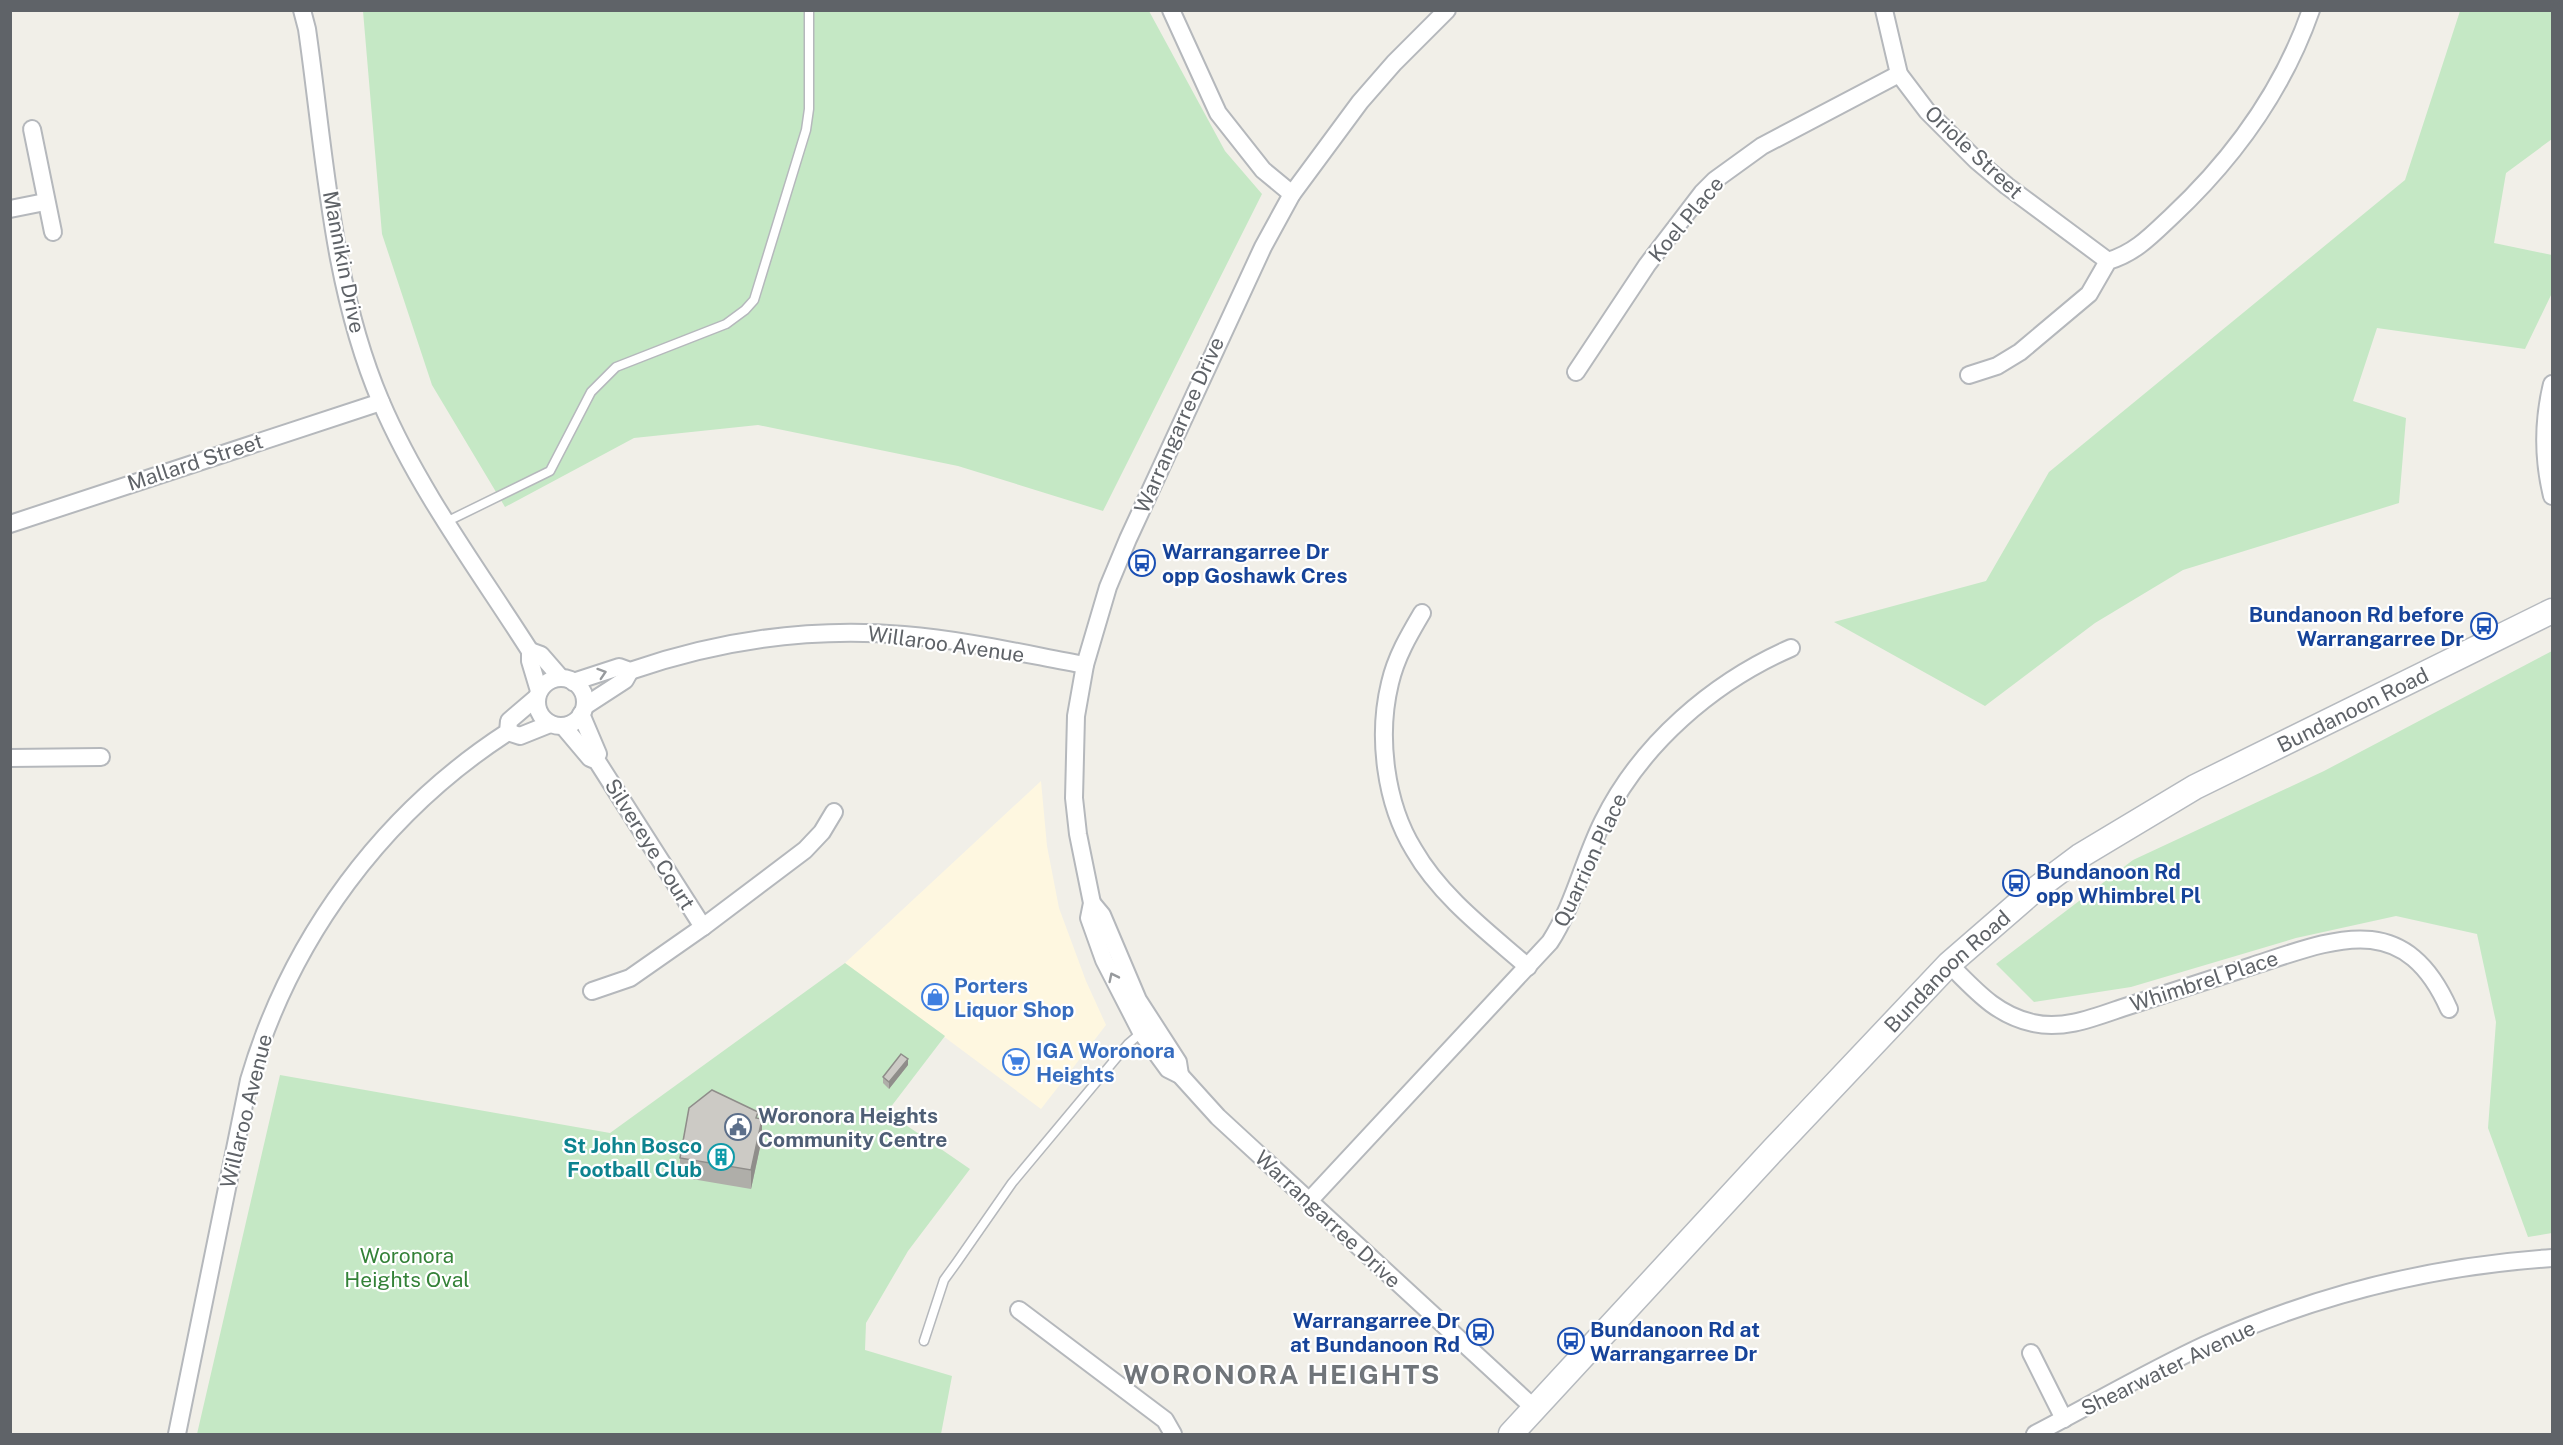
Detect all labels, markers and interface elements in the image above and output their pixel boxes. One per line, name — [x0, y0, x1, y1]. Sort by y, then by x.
street label: Oriole Street — [1920, 100, 2028, 204]
street label: Koel Place — [1643, 171, 1729, 267]
street label: Mannikin Drive — [318, 189, 370, 335]
street label: Warrangarree Drive — [1129, 333, 1229, 517]
street label: Mallard Street — [124, 428, 266, 496]
place label: Warrangarree Dr opp Goshawk Cres — [1162, 539, 1348, 588]
bus stop icon: Warrangarree Dr opp Goshawk Cres — [1127, 548, 1157, 578]
place label: Bundanoon Rd before Warrangarree Dr — [2249, 602, 2464, 651]
bus stop icon: Bundanoon Rd before Warrangarree Dr — [2469, 611, 2499, 641]
street label: Willaroo Avenue — [866, 621, 1026, 667]
street label: Bundanoon Road — [2273, 662, 2432, 757]
one-way arrow — [596, 668, 607, 680]
street label: Silvereye Court — [600, 774, 700, 914]
street label: Quarrion Place — [1548, 789, 1632, 931]
place label: Bundanoon Rd opp Whimbrel Pl — [2036, 859, 2201, 908]
bus stop icon: Bundanoon Rd opp Whimbrel Pl — [2001, 868, 2031, 898]
street label: Bundanoon Road — [1879, 905, 2015, 1037]
street label: Whimbrel Place — [2127, 945, 2281, 1017]
place label: Porters Liquor Shop — [954, 973, 1074, 1022]
one-way arrow — [1108, 973, 1120, 984]
shop icon: Porters Liquor Shop — [920, 982, 950, 1012]
street label: Willaroo Avenue — [215, 1031, 277, 1191]
place label: IGA Woronora Heights — [1036, 1038, 1175, 1087]
supermarket icon: IGA Woronora Heights — [1001, 1047, 1031, 1077]
place label: Woronora Heights Community Centre — [758, 1103, 947, 1152]
public building icon: Woronora Heights Community Centre — [723, 1112, 753, 1142]
place label: St John Bosco Football Club — [563, 1133, 702, 1182]
building icon: St John Bosco Football Club — [706, 1142, 736, 1172]
street label: Warrangarree Drive — [1250, 1145, 1406, 1293]
park label: Woronora Heights Oval — [344, 1243, 470, 1292]
place label: Warrangarree Dr at Bundanoon Rd — [1290, 1308, 1460, 1357]
street label: Shearwater Avenue — [2077, 1315, 2259, 1421]
bus stop icon: Warrangarree Dr at Bundanoon Rd — [1465, 1317, 1495, 1347]
place label: Bundanoon Rd at Warrangarree Dr — [1590, 1317, 1760, 1366]
bus stop icon: Bundanoon Rd at Warrangarree Dr — [1556, 1326, 1586, 1356]
district label: WORONORA HEIGHTS — [1123, 1358, 1441, 1390]

